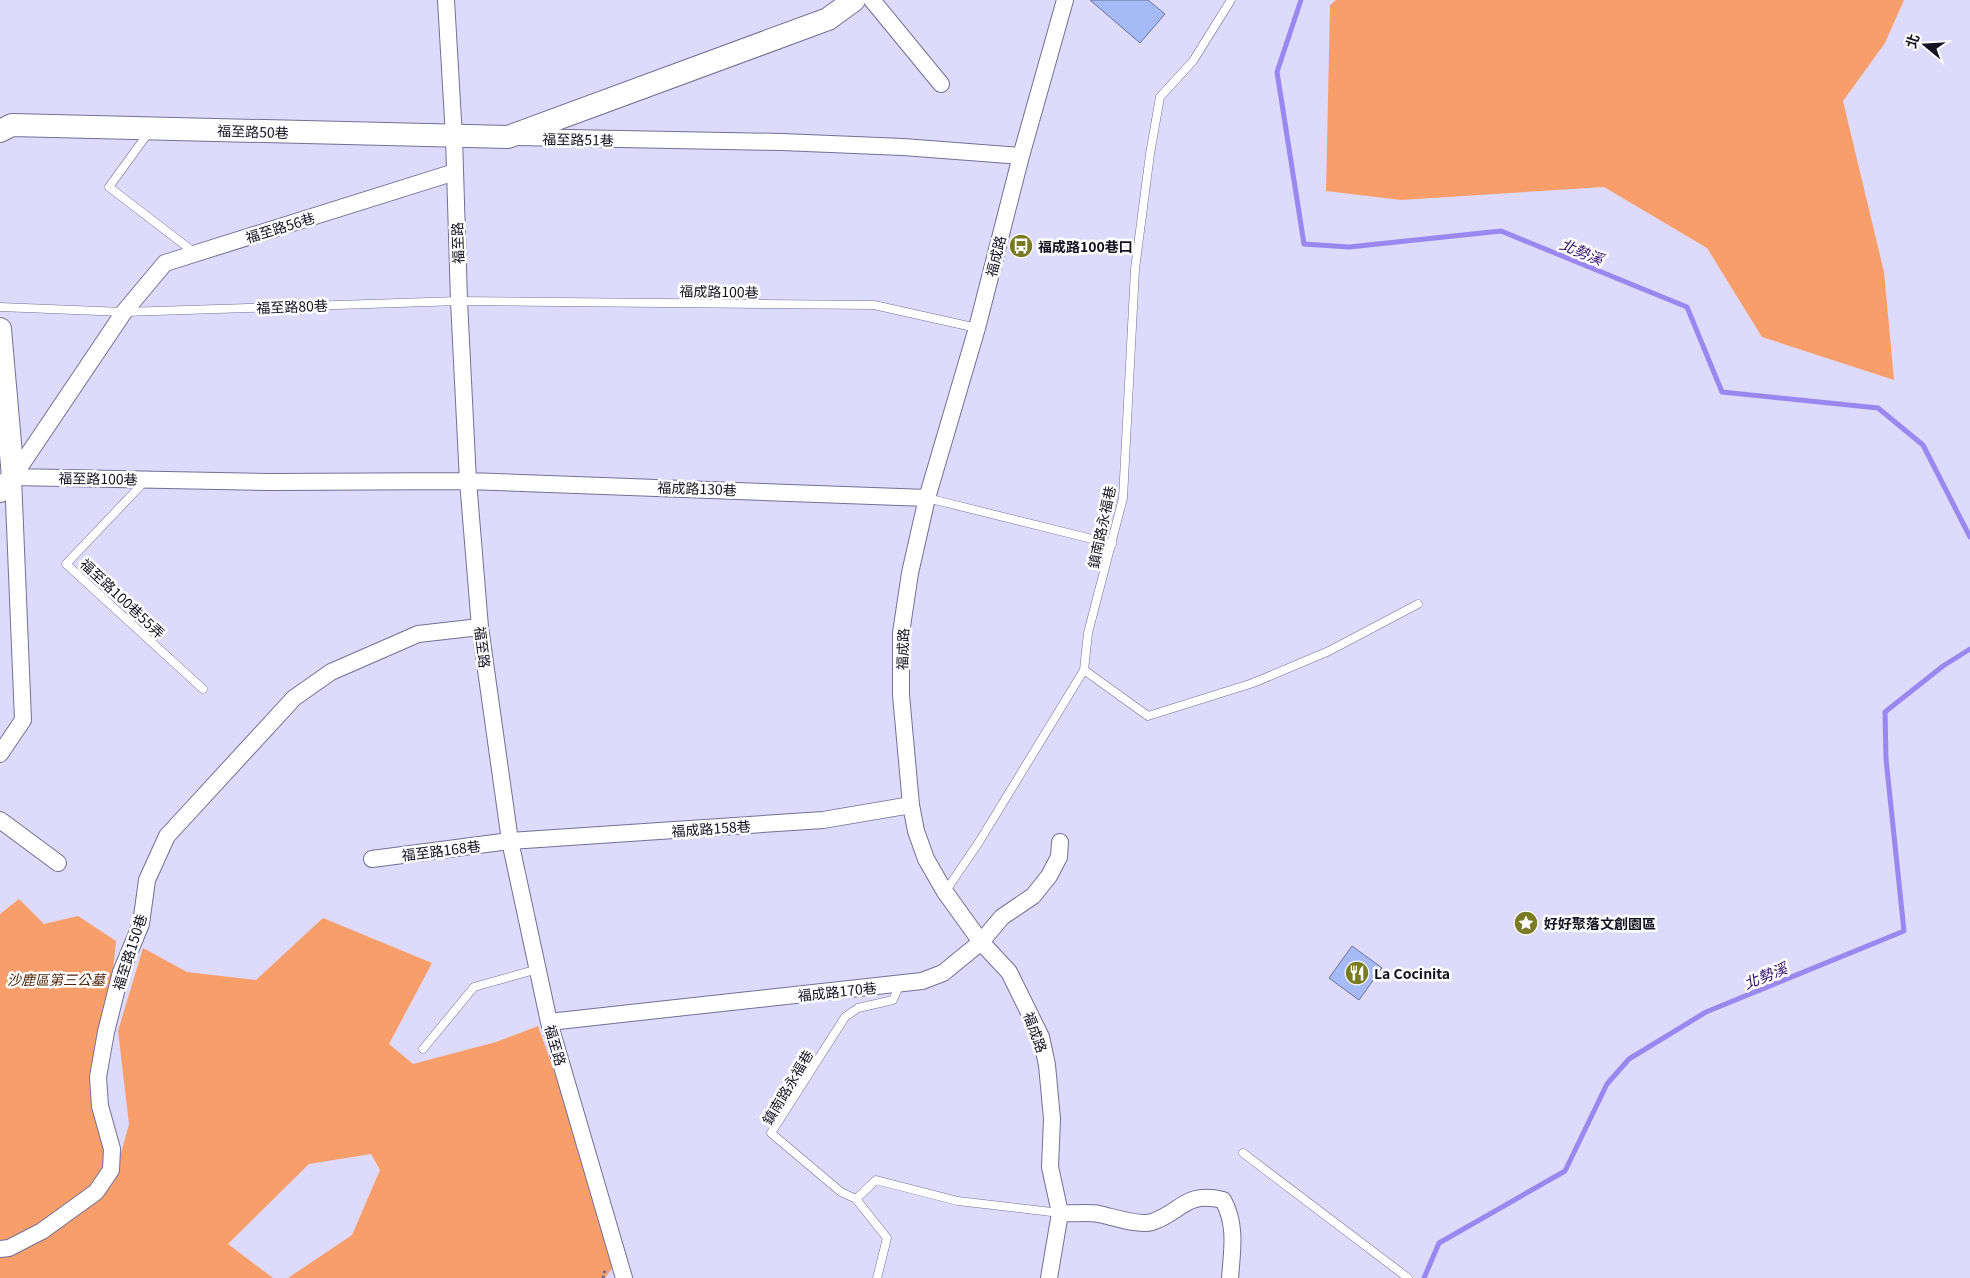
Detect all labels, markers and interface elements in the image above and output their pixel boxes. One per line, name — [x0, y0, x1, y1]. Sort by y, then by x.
north arrow — [1900, 20, 1950, 70]
text: 北 — [1900, 31, 1923, 50]
street label: 福至路50巷 — [217, 120, 289, 142]
street label: 福至路51巷 — [542, 128, 614, 150]
street label: 福至路56巷 — [243, 207, 317, 247]
street label: 福至路 — [446, 222, 468, 264]
street label: 福成路 — [980, 233, 1010, 279]
bus stop icon: 福成路100巷口 — [1008, 233, 1034, 259]
water label: 北勢溪 — [1557, 233, 1609, 270]
place label: 福成路100巷口 — [1038, 236, 1133, 256]
street label: 福成路100巷 — [679, 280, 759, 302]
street label: 福至路80巷 — [256, 295, 328, 317]
street label: 福至路100巷 — [58, 467, 138, 489]
street label: 福成路130巷 — [657, 477, 737, 499]
street label: 鎮南路永福巷 — [1082, 484, 1120, 570]
street label: 福至路100巷55弄 — [76, 554, 170, 642]
street label: 福至路 — [471, 625, 495, 669]
street label: 福成路 — [891, 628, 913, 670]
street label: 福成路158巷 — [671, 815, 751, 841]
street label: 福至路168巷 — [400, 835, 482, 865]
place icon: 好好聚落文創園區 — [1513, 910, 1539, 936]
street label: 福至路150巷 — [107, 911, 151, 993]
place label: 好好聚落文創園區 — [1544, 913, 1656, 933]
water label: 北勢溪 — [1740, 956, 1792, 993]
restaurant icon: La Cocinita — [1344, 960, 1370, 986]
place label: La Cocinita — [1374, 963, 1450, 983]
park label: 沙鹿區第三公墓 — [7, 969, 107, 989]
street label: 福成路170巷 — [797, 977, 877, 1005]
street label: 福成路 — [1019, 1009, 1053, 1055]
street label: 福至路 — [541, 1022, 571, 1068]
street label: 鎮南路永福巷 — [757, 1046, 817, 1128]

